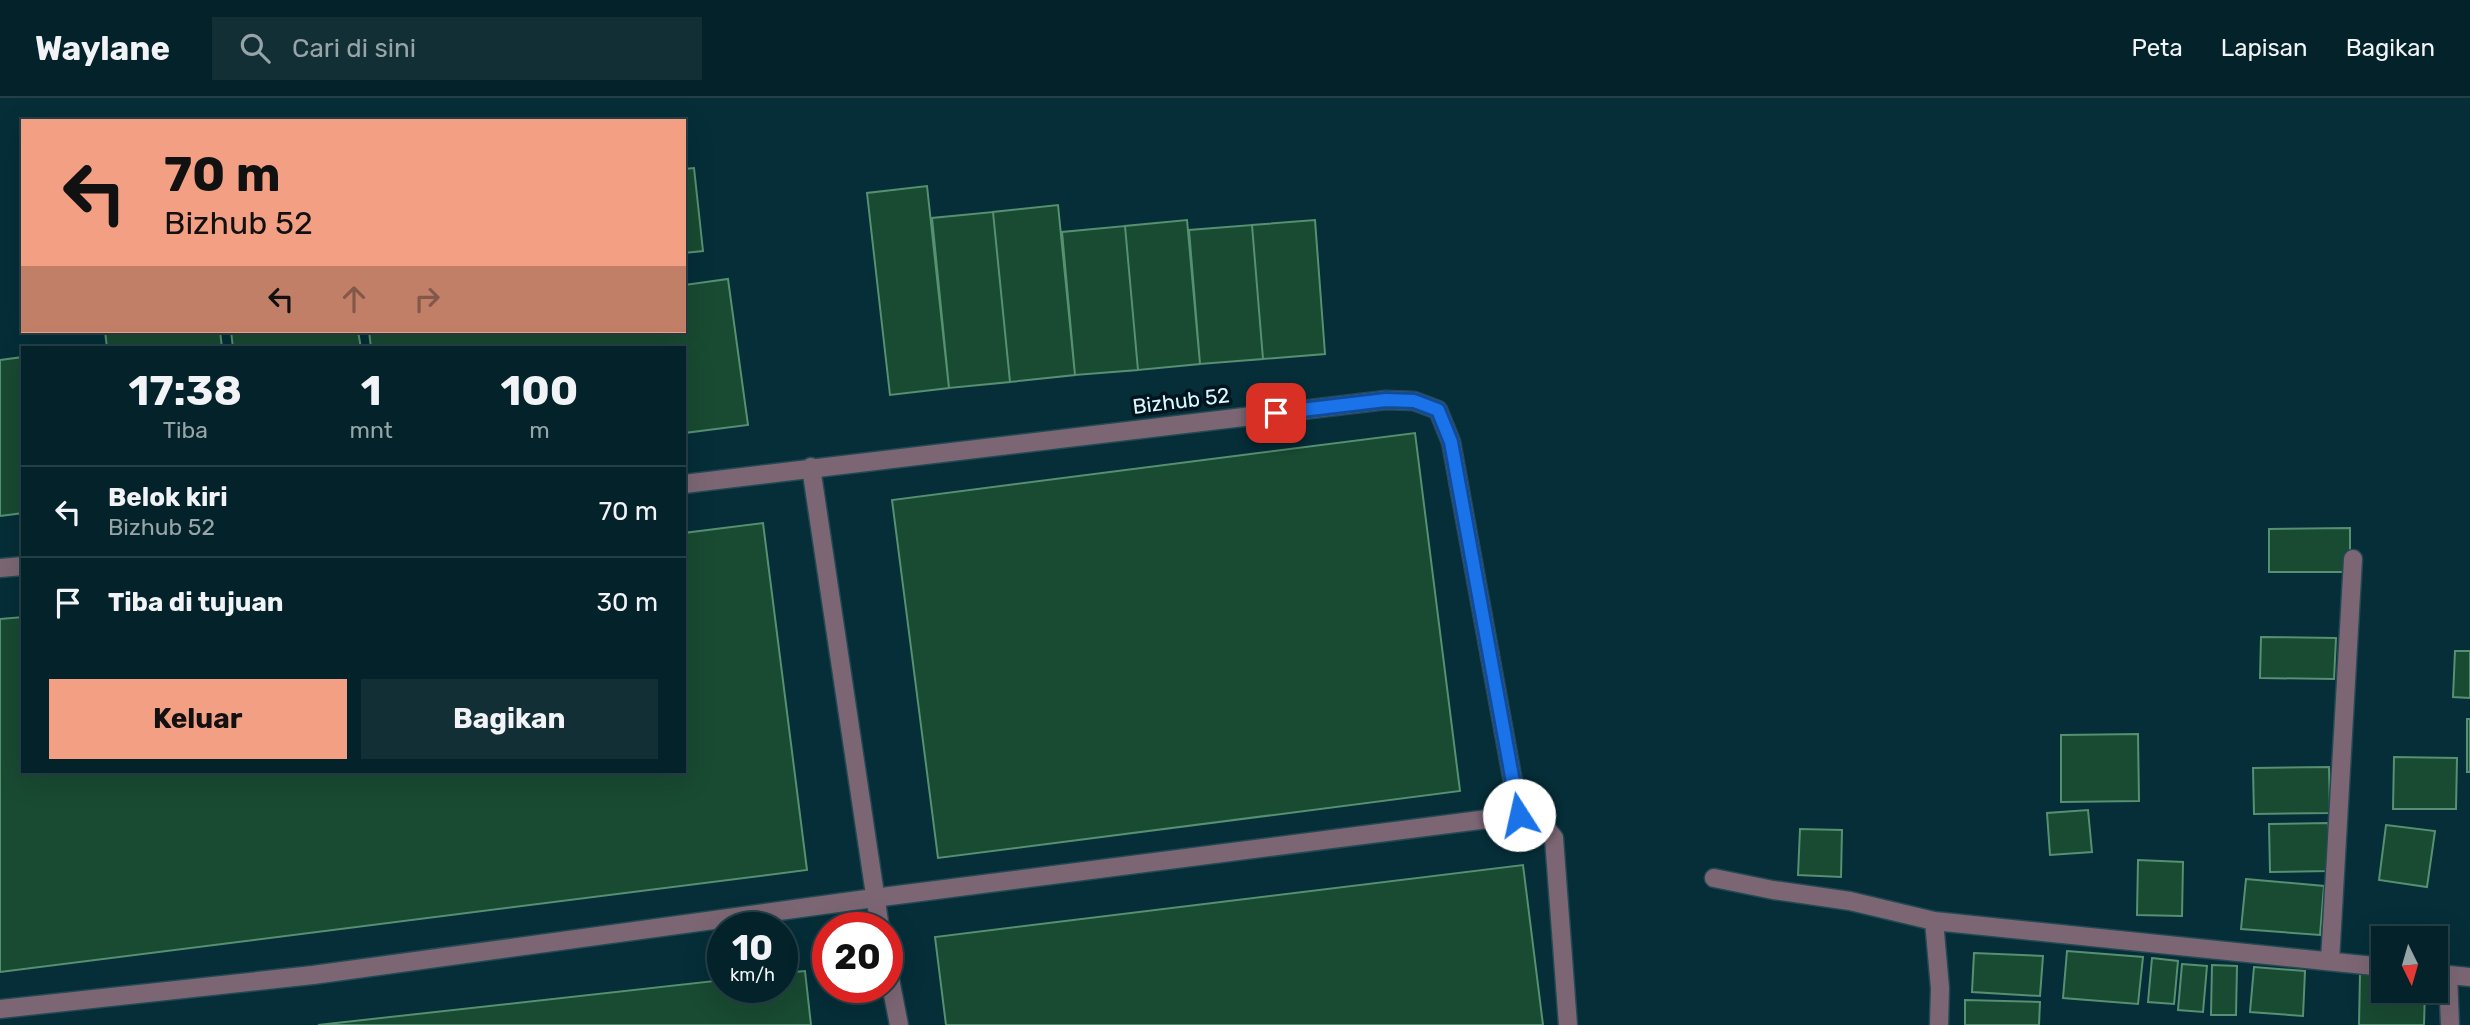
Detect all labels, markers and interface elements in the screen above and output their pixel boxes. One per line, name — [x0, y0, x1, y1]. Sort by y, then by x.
search box — [212, 17, 702, 80]
text: Waylane — [35, 29, 170, 68]
icon: search — [236, 29, 274, 67]
text: Cari di sini — [292, 33, 416, 64]
text: Peta — [2131, 34, 2183, 62]
text: Lapisan — [2221, 34, 2308, 62]
text: Bagikan — [2346, 34, 2435, 62]
text: 70 m — [164, 145, 281, 203]
icon: left — [49, 147, 140, 238]
text: Bizhub 52 — [164, 204, 313, 242]
icon: left — [262, 280, 300, 318]
icon: ahead — [335, 280, 373, 318]
icon: right — [408, 280, 446, 318]
text: 17:38 — [129, 366, 242, 416]
text: 1 — [361, 366, 382, 416]
text: 100 — [500, 366, 578, 416]
street label: Bizhub 52 — [1131, 382, 1231, 419]
pin — [1246, 383, 1306, 443]
icon: arrive — [1257, 394, 1295, 432]
text: Tiba — [163, 416, 208, 444]
text: mnt — [350, 416, 393, 444]
text: m — [529, 416, 550, 444]
text: Belok kiri — [108, 482, 228, 513]
icon: left — [49, 493, 87, 531]
text: 70 m — [599, 496, 658, 527]
text: Bizhub 52 — [108, 513, 215, 541]
icon: arrive — [49, 584, 87, 622]
text: Tiba di tujuan — [108, 587, 283, 618]
text: 30 m — [596, 587, 658, 618]
button: Keluar — [49, 679, 347, 759]
button: Bagikan — [361, 679, 658, 759]
position arrow — [1482, 778, 1556, 852]
speed limit sign: 20 — [812, 912, 903, 1003]
north arrow — [2371, 926, 2448, 1003]
map controls — [2371, 926, 2448, 1003]
text: 10 — [732, 927, 773, 969]
text: km/h — [730, 964, 775, 986]

